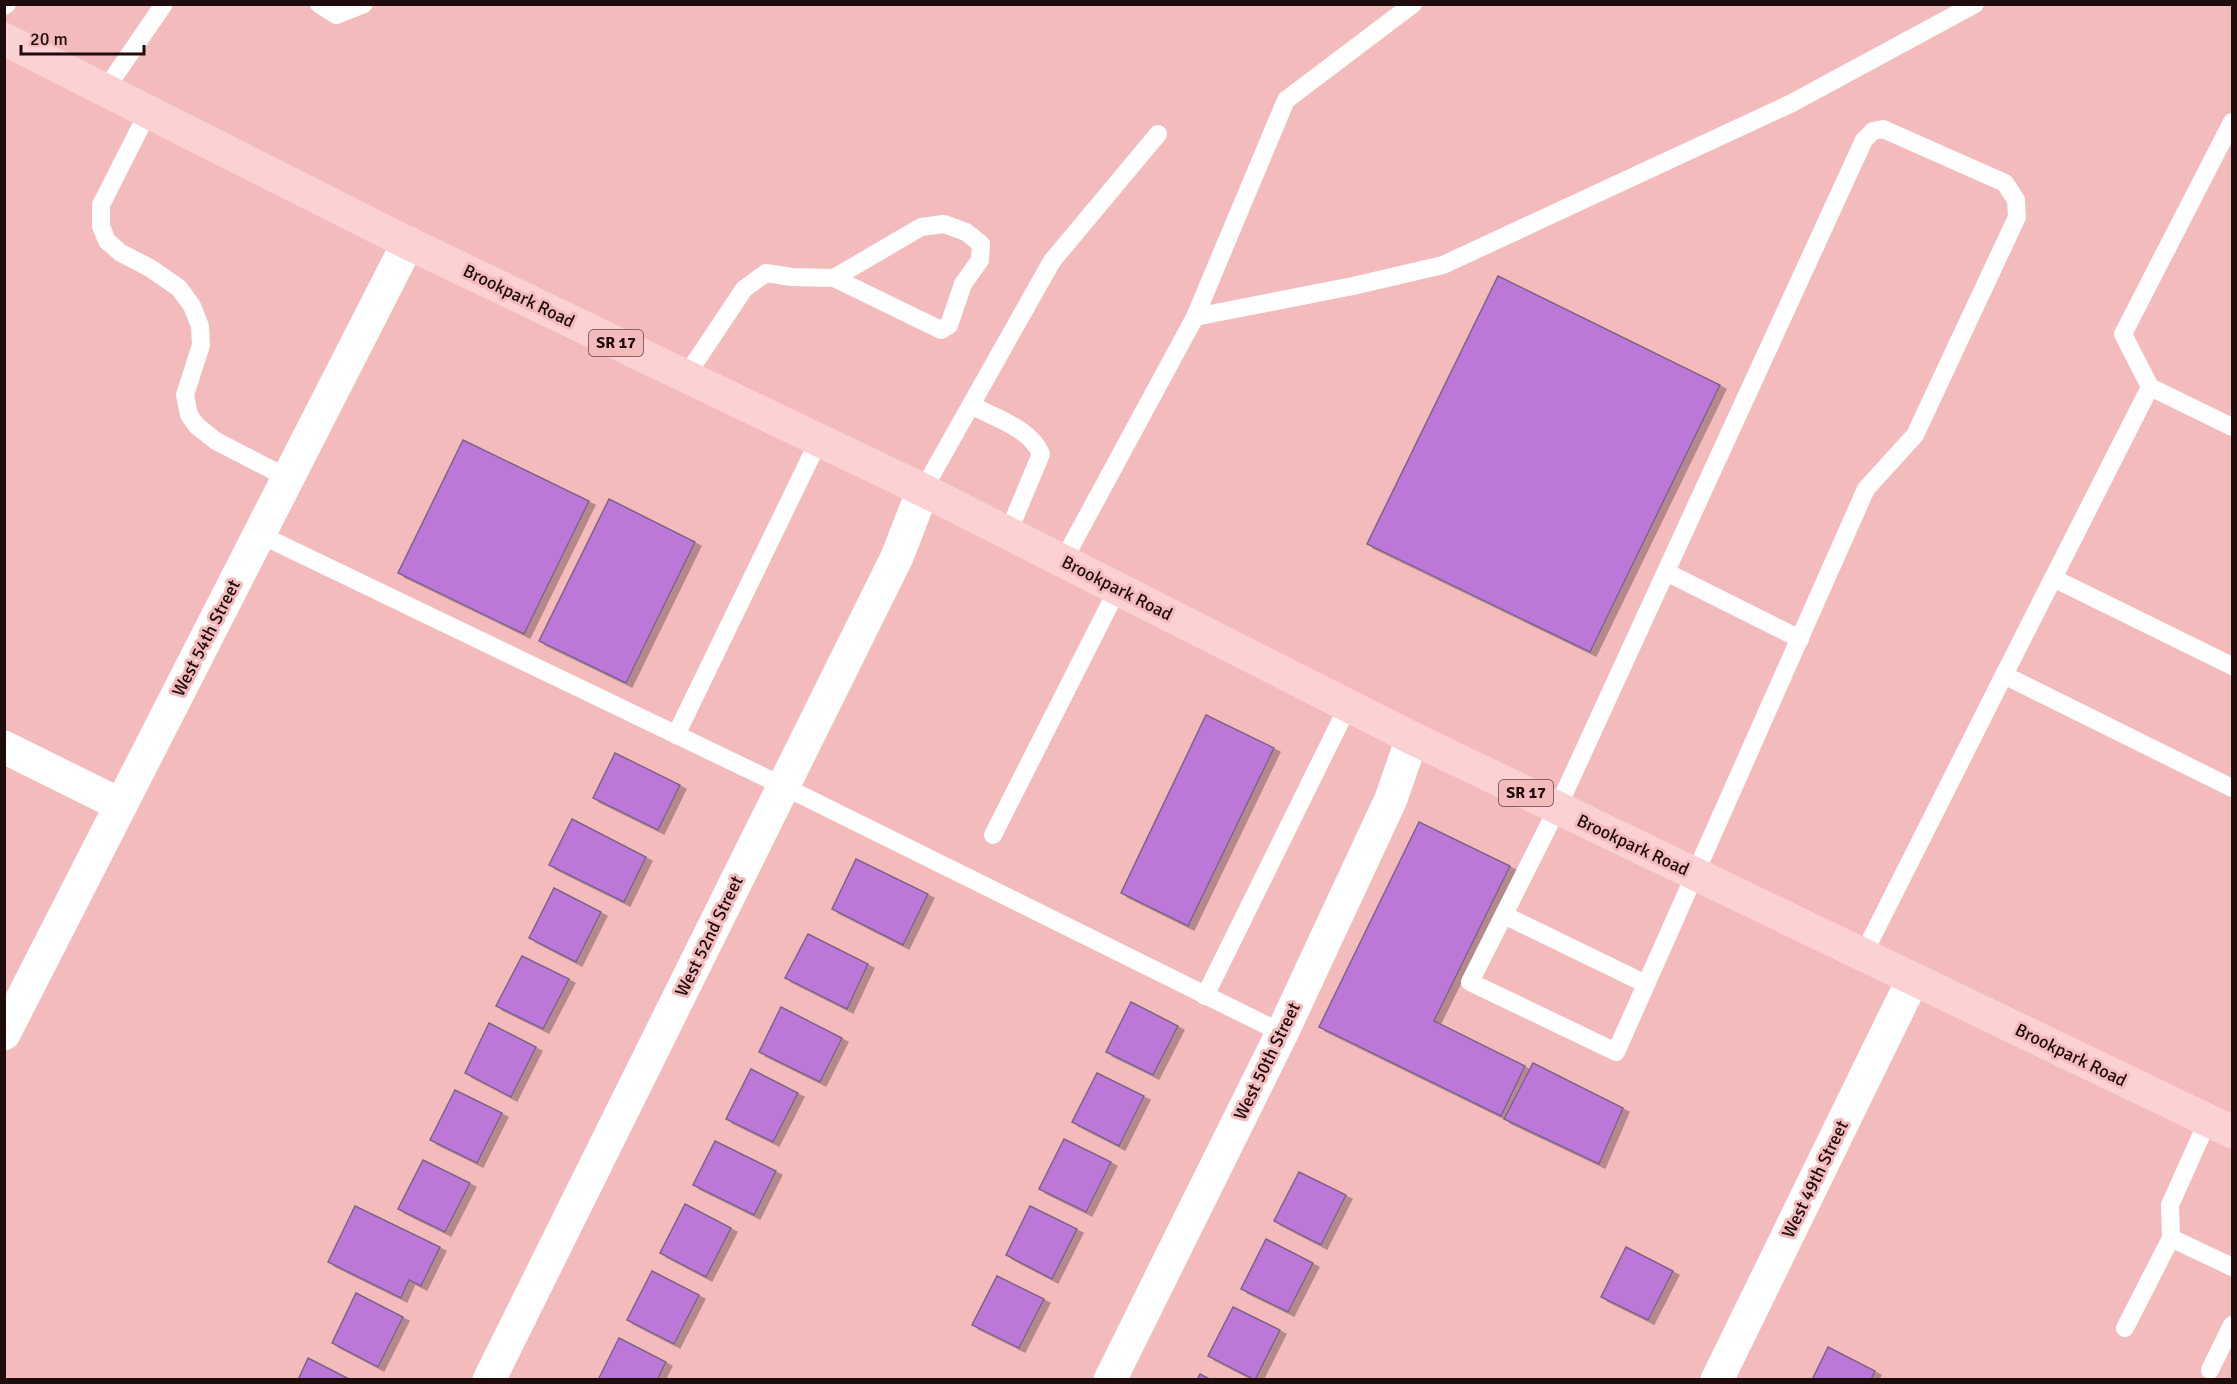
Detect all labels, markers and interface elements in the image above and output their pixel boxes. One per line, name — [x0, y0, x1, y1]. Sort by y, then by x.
scale bar — [21, 18, 144, 56]
text: 20 m — [30, 28, 68, 50]
street label: Brookpark Road — [460, 259, 578, 333]
road number: SR 17 — [589, 330, 643, 356]
street label: Brookpark Road — [1058, 551, 1176, 625]
street label: West 54th Street — [167, 576, 245, 700]
road number: SR 17 — [1499, 780, 1553, 806]
street label: Brookpark Road — [1573, 809, 1693, 881]
street label: West 52nd Street — [670, 872, 748, 1000]
street label: West 50th Street — [1229, 999, 1305, 1123]
street label: Brookpark Road — [2012, 1018, 2130, 1092]
street label: West 49th Street — [1777, 1117, 1853, 1241]

